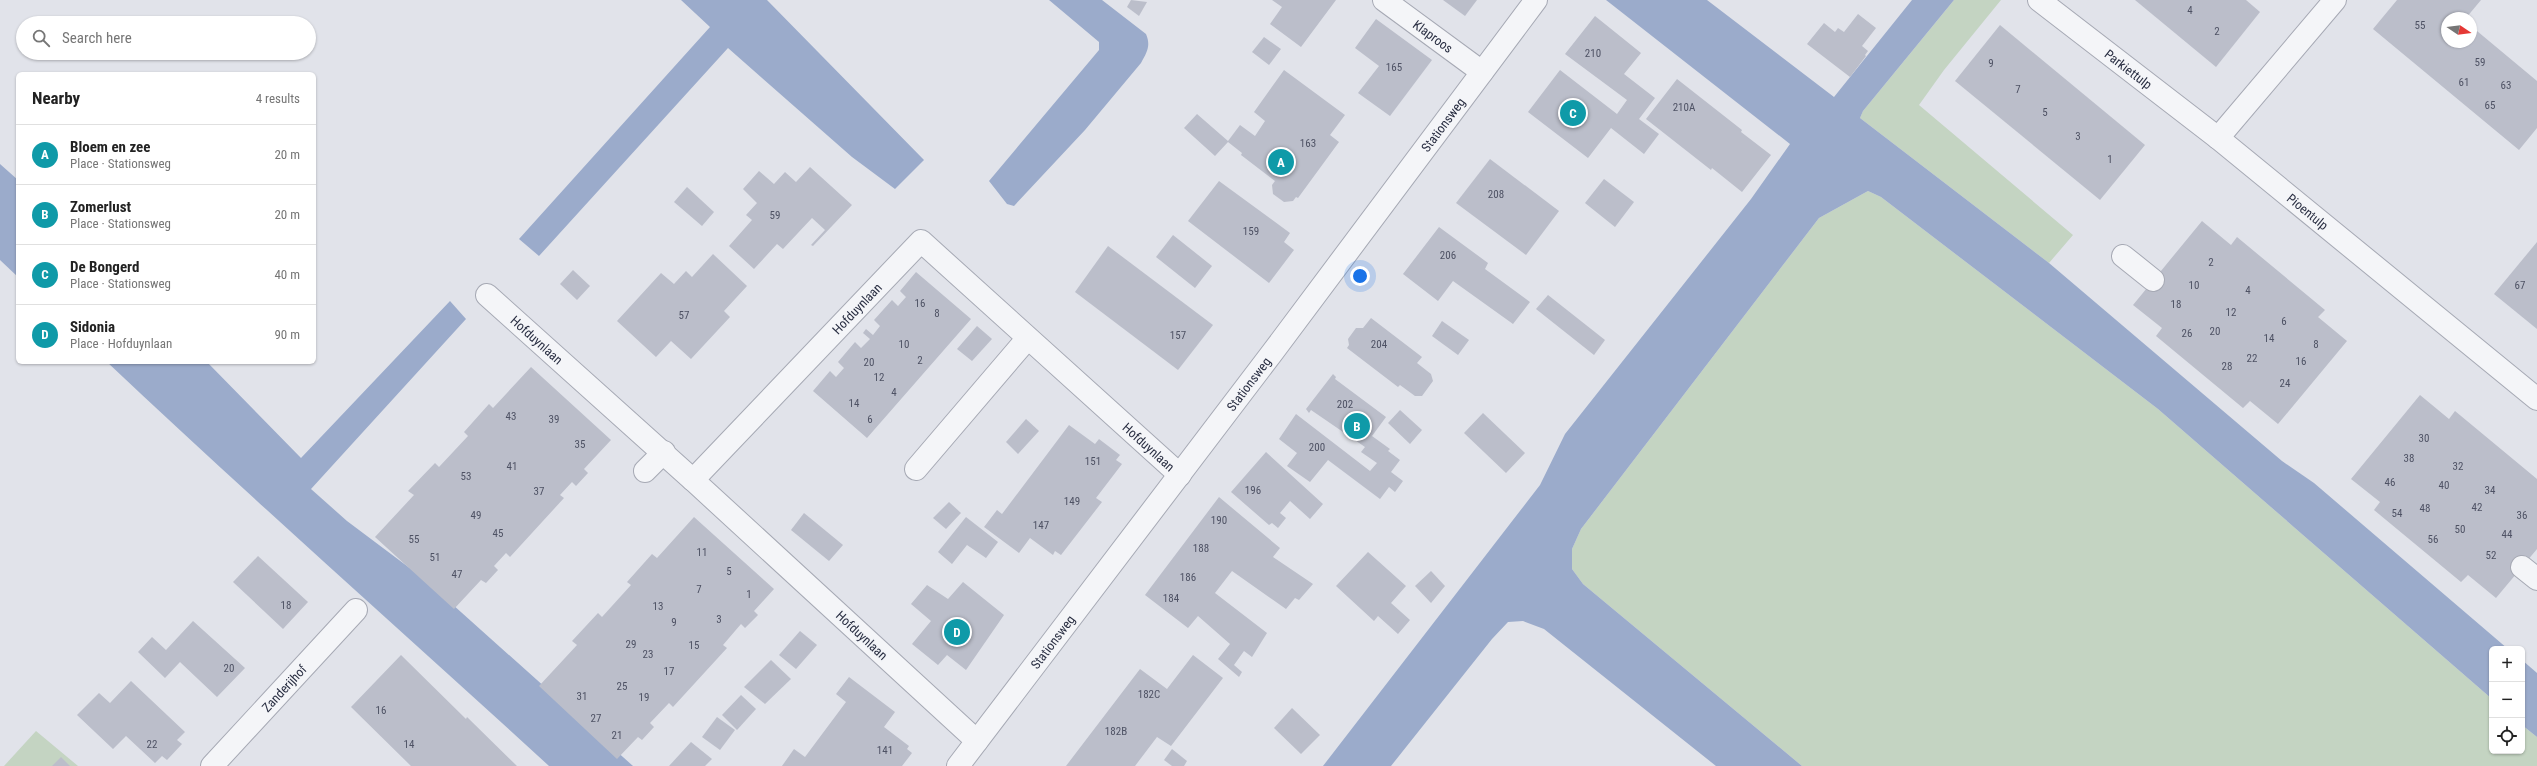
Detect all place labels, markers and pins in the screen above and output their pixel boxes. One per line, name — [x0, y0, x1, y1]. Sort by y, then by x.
pin: C — [1560, 98, 1586, 128]
pin: A — [1268, 147, 1294, 177]
pin: B — [1344, 411, 1370, 441]
pin: D — [944, 617, 970, 647]

